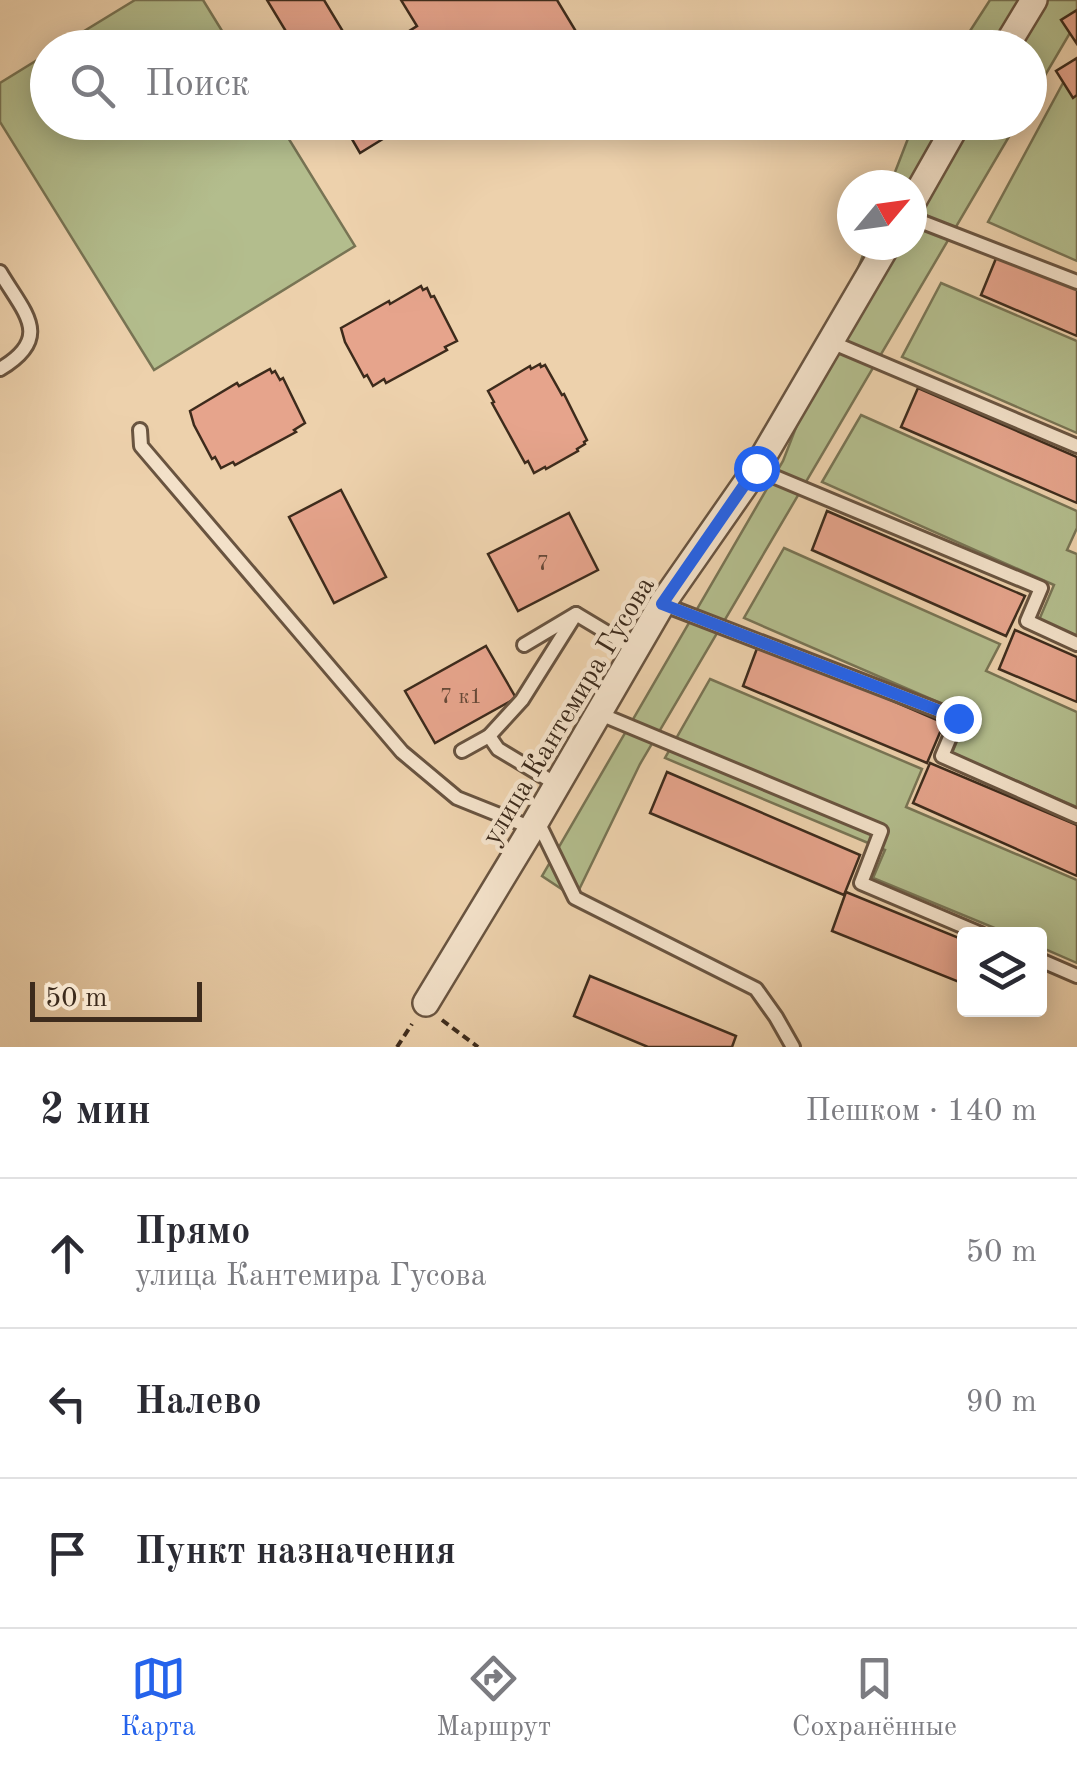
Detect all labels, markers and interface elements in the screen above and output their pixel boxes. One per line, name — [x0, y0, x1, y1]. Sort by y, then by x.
search box — [30, 30, 1047, 140]
icon: search — [65, 58, 120, 113]
text: Поиск — [145, 66, 250, 104]
north arrow — [837, 170, 927, 260]
route start — [734, 446, 780, 492]
house number: 7 — [537, 553, 549, 575]
street label: улица Кантемира Гусова — [478, 572, 661, 851]
house number: 7 к1 — [440, 686, 482, 708]
route end — [936, 696, 982, 742]
map controls — [957, 927, 1047, 1017]
button: layers — [957, 927, 1047, 1017]
scale bar — [30, 977, 202, 1021]
text: 50 m — [45, 985, 108, 1013]
text: 2 мин — [40, 1091, 151, 1133]
text: Пешком · 140 m — [805, 1096, 1037, 1128]
text: Прямо — [135, 1214, 250, 1252]
icon: ahead — [40, 1226, 95, 1281]
text: 50 m — [966, 1237, 1037, 1269]
text: улица Кантемира Гусова — [135, 1261, 487, 1293]
icon: left — [40, 1376, 95, 1431]
text: Налево — [135, 1384, 262, 1422]
text: 90 m — [966, 1387, 1037, 1419]
icon: arrive — [40, 1526, 95, 1581]
text: Пункт назначения — [135, 1534, 456, 1572]
tab: Карта — [120, 1651, 196, 1746]
tab: Маршрут — [436, 1651, 551, 1746]
tab: Сохранённые — [792, 1651, 957, 1746]

